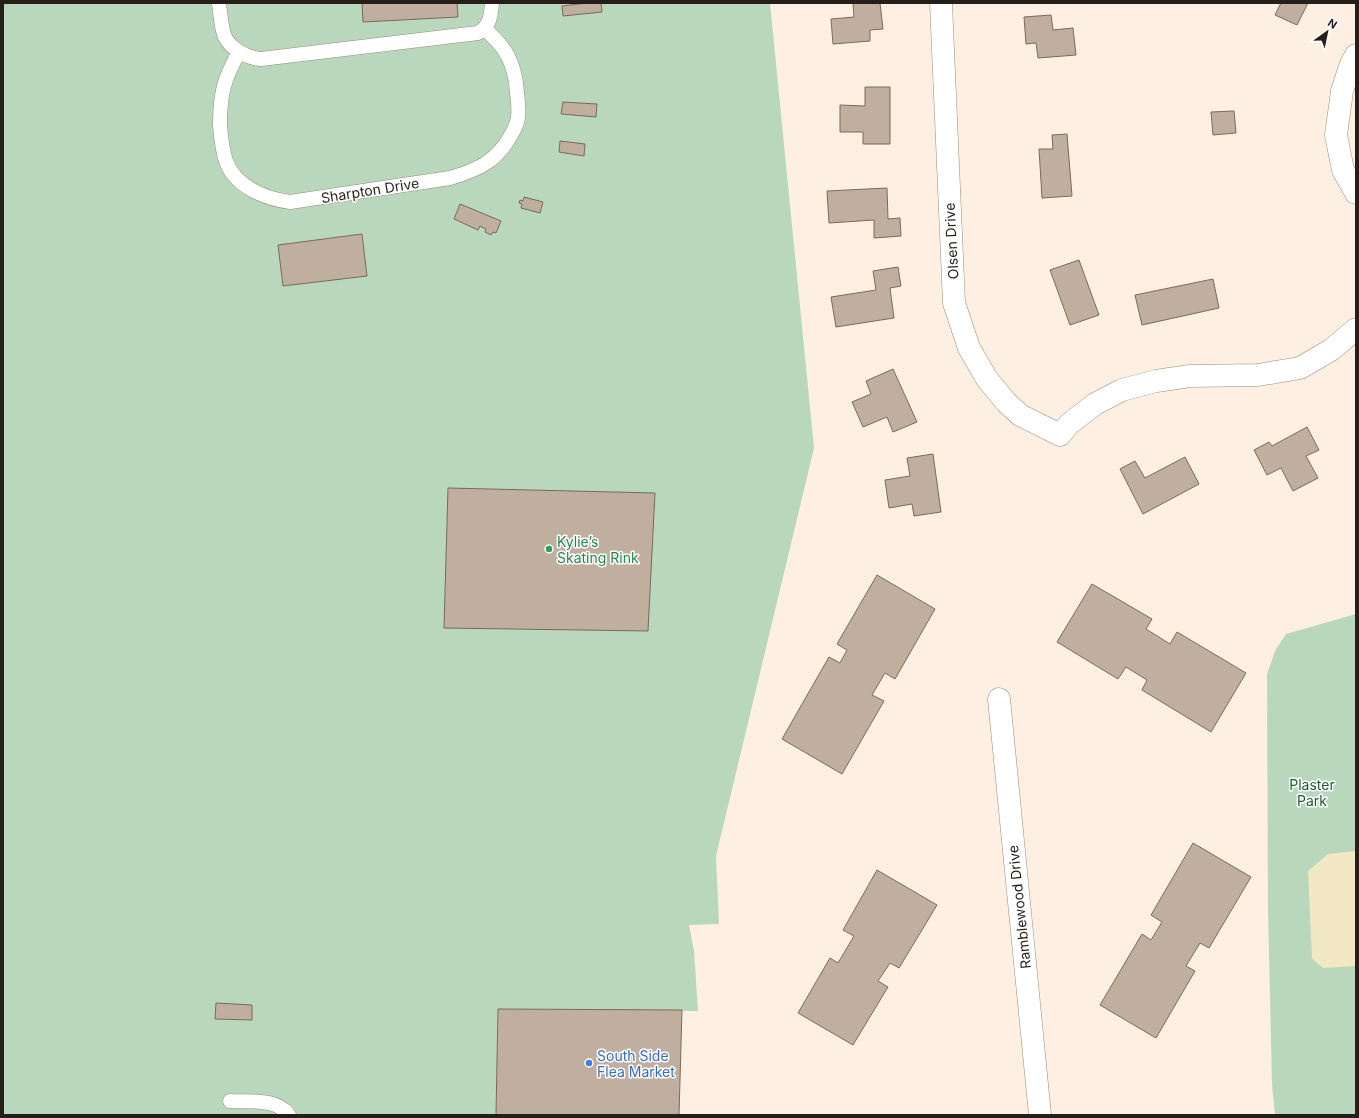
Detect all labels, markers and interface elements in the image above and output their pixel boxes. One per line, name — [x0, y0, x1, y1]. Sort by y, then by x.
north arrow — [1307, 12, 1347, 52]
text: N — [1325, 15, 1340, 32]
street label: Sharpton Drive — [320, 174, 420, 206]
street label: Olsen Drive — [941, 202, 961, 280]
place label: Kylie’s Skating Rink — [557, 533, 639, 566]
marker: Kylie’s Skating Rink — [544, 544, 554, 554]
park label: Plaster Park — [1289, 776, 1335, 809]
street label: Ramblewood Drive — [1004, 844, 1034, 970]
place label: South Side Flea Market — [597, 1047, 675, 1080]
marker: South Side Flea Market — [584, 1058, 594, 1068]

